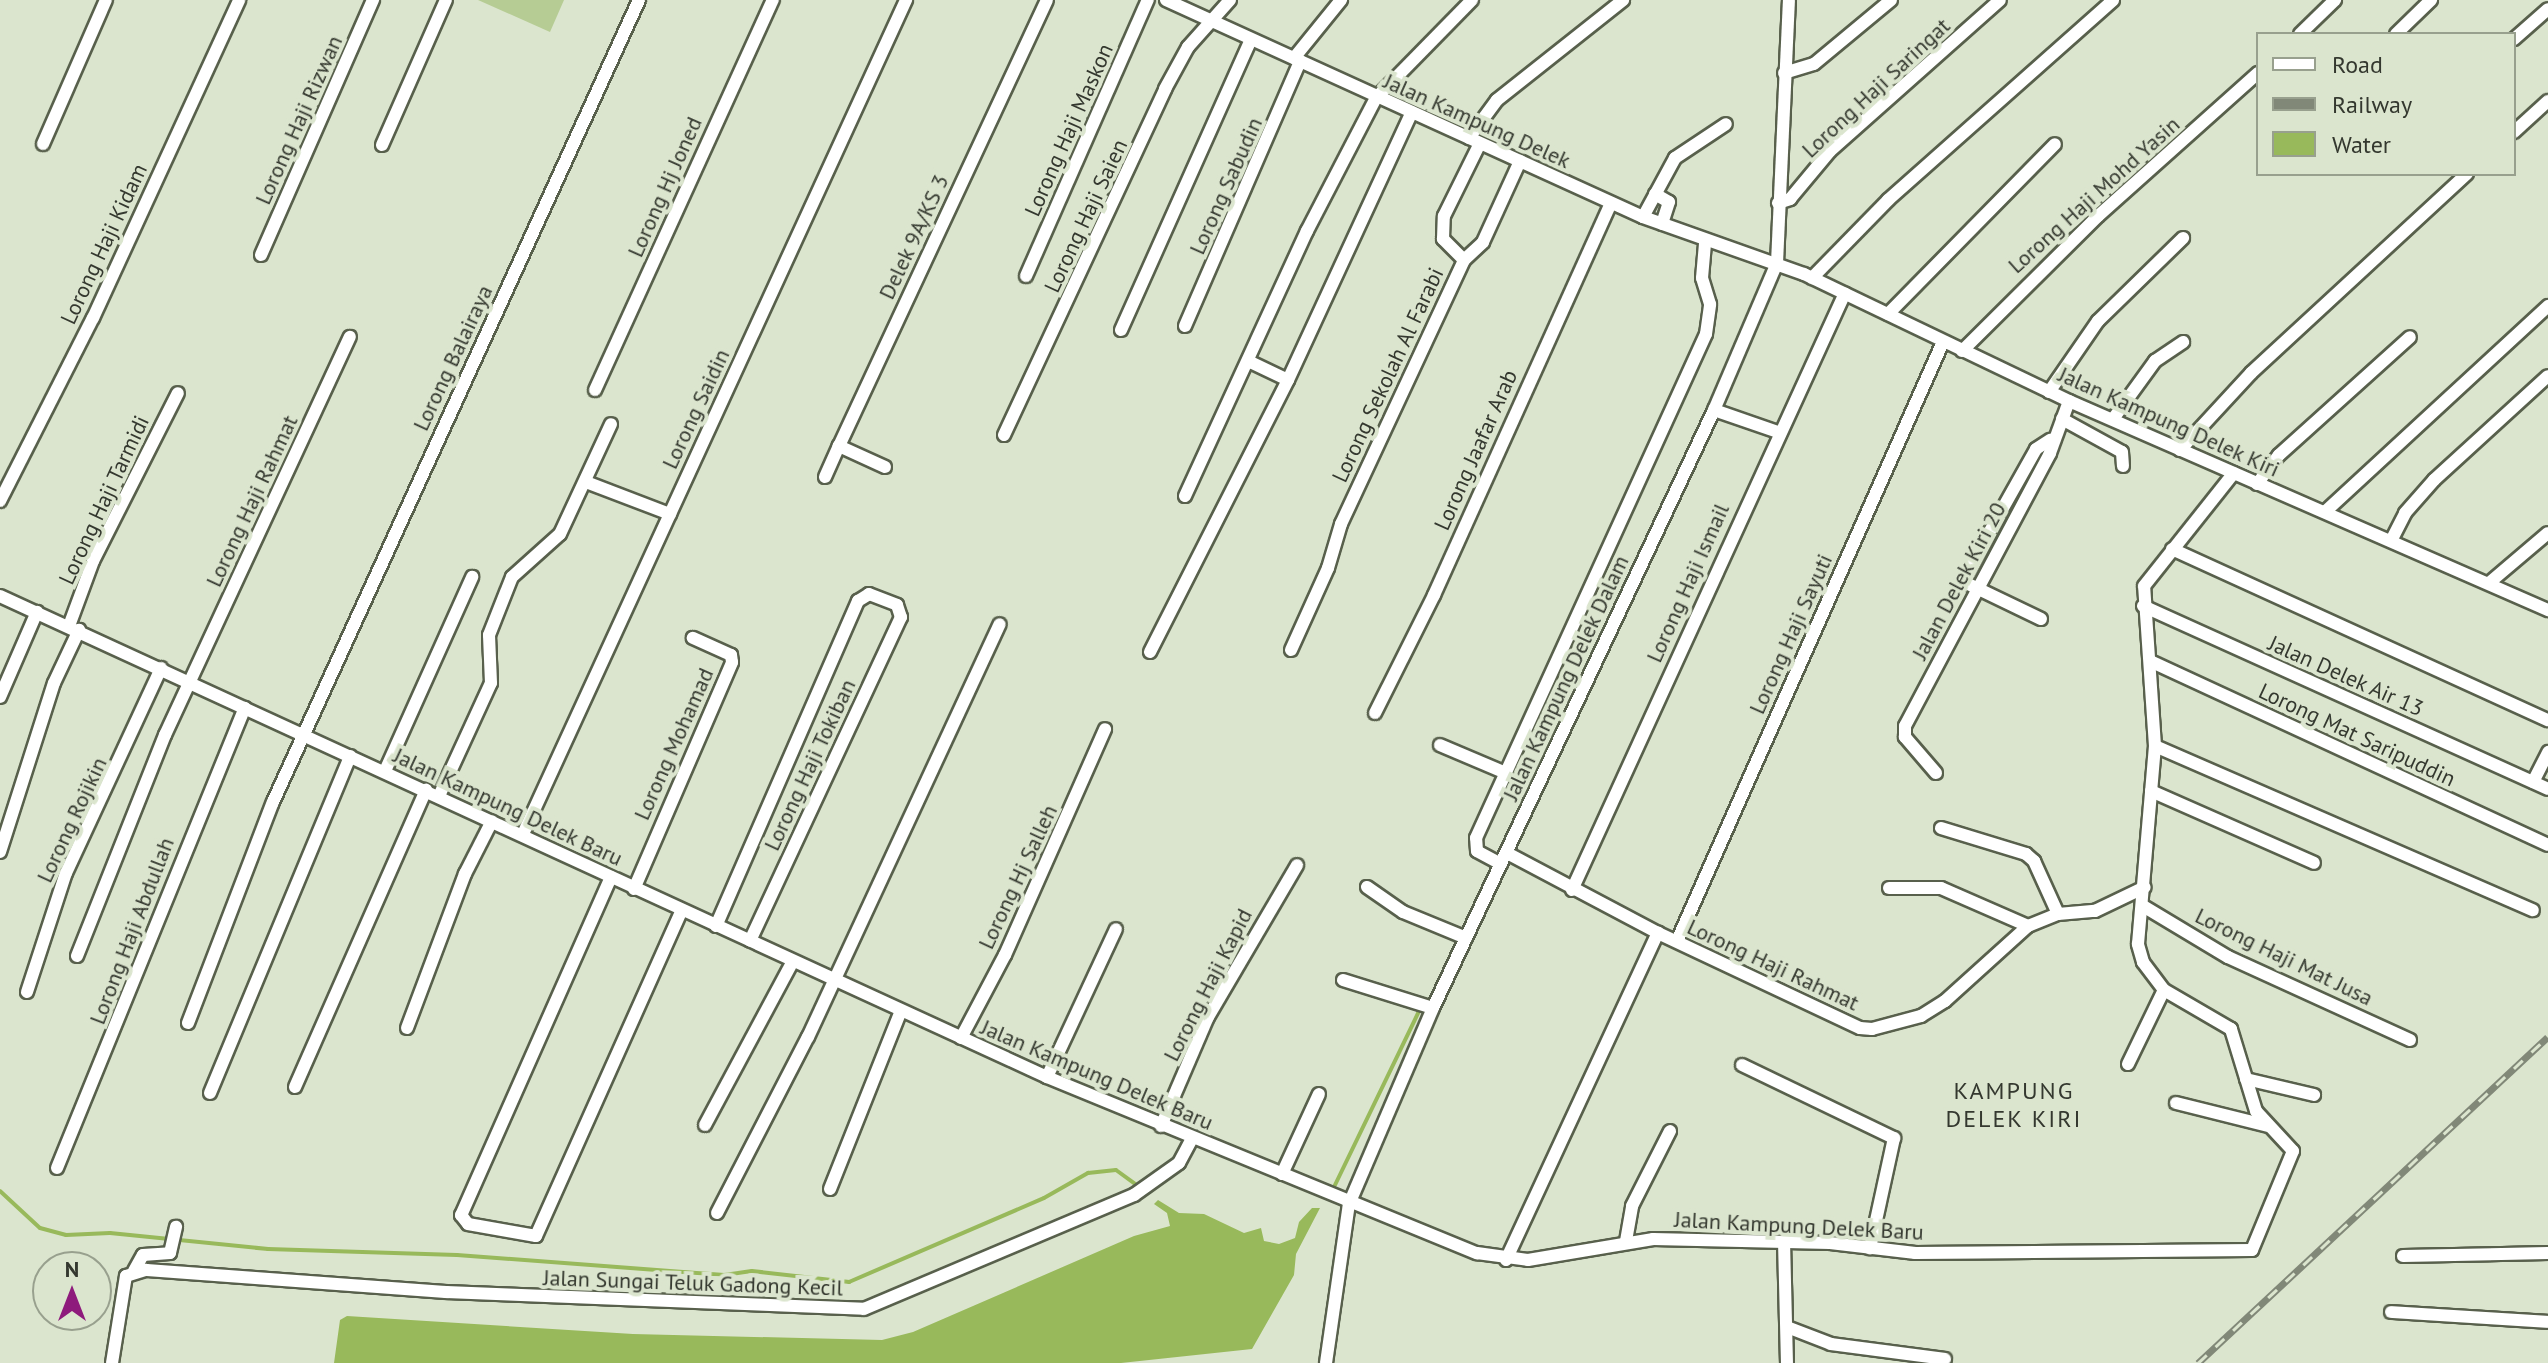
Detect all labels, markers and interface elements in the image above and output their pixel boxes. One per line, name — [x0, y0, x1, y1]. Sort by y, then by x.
street label: Lorong Haji Saringat — [1797, 13, 1955, 163]
street label: Lorong Haji Rizwan — [250, 31, 348, 209]
legend — [2256, 32, 2516, 176]
street label: Lorong Haji Maskon — [1019, 40, 1119, 220]
text: Road — [2332, 49, 2383, 80]
street label: Jalan Kampung Delek — [1380, 68, 1574, 174]
text: Railway — [2332, 89, 2412, 120]
street label: Lorong Haji Mohd Yasin — [2003, 111, 2185, 279]
street label: Lorong Hj Joned — [622, 113, 708, 261]
street label: Lorong Sabudin — [1184, 114, 1268, 258]
text: Water — [2332, 129, 2391, 160]
street label: Lorong Haji Saien — [1039, 135, 1133, 297]
street label: Lorong Haji Kidam — [55, 160, 153, 328]
street label: Delek 9A/KS 3 — [873, 170, 955, 304]
street label: Lorong Sekolah Al Farabi — [1326, 263, 1450, 487]
street label: Lorong Balairaya — [408, 281, 498, 435]
street label: Lorong Saidin — [657, 345, 735, 473]
street label: Jalan Kampung Delek Kiri — [2054, 361, 2284, 483]
street label: Lorong Jaafar Arab — [1429, 365, 1523, 535]
street label: Lorong Haji Tarmidi — [53, 411, 155, 589]
street label: Lorong Haji Rahmat — [201, 411, 303, 591]
street label: Jalan Delek Kiri 20 — [1906, 498, 2012, 664]
street label: Lorong Haji Ismail — [1641, 500, 1735, 666]
street label: Lorong Haji Sayuti — [1744, 550, 1838, 718]
street label: Jalan Kampung Delek Dalam — [1497, 551, 1635, 805]
street label: Jalan Delek Air 13 — [2264, 630, 2428, 722]
street label: Lorong Mohamad — [629, 664, 719, 824]
street label: Lorong Haji Tokiban — [759, 675, 861, 855]
street label: Lorong Mat Saripuddin — [2255, 678, 2459, 792]
street label: Jalan Kampung Delek Baru — [389, 742, 627, 872]
street label: Lorong Rojikin — [32, 753, 112, 887]
street label: Lorong Hj Salleh — [973, 801, 1063, 953]
street label: Lorong Haji Abdullah — [84, 834, 180, 1028]
street label: Lorong Haji Mat Jusa — [2191, 903, 2377, 1011]
street label: Lorong Haji Kapid — [1158, 904, 1258, 1066]
street label: Lorong Haji Rahmat — [1683, 914, 1863, 1016]
street label: Jalan Kampung Delek Baru — [977, 1014, 1217, 1136]
district label: KAMPUNG DELEK KIRI — [1945, 1077, 2083, 1133]
street label: Jalan Kampung Delek Baru — [1673, 1206, 1925, 1246]
north arrow — [32, 1251, 112, 1331]
text: N — [65, 1255, 79, 1283]
street label: Jalan Sungai Teluk Gadong Kecil — [542, 1265, 844, 1301]

